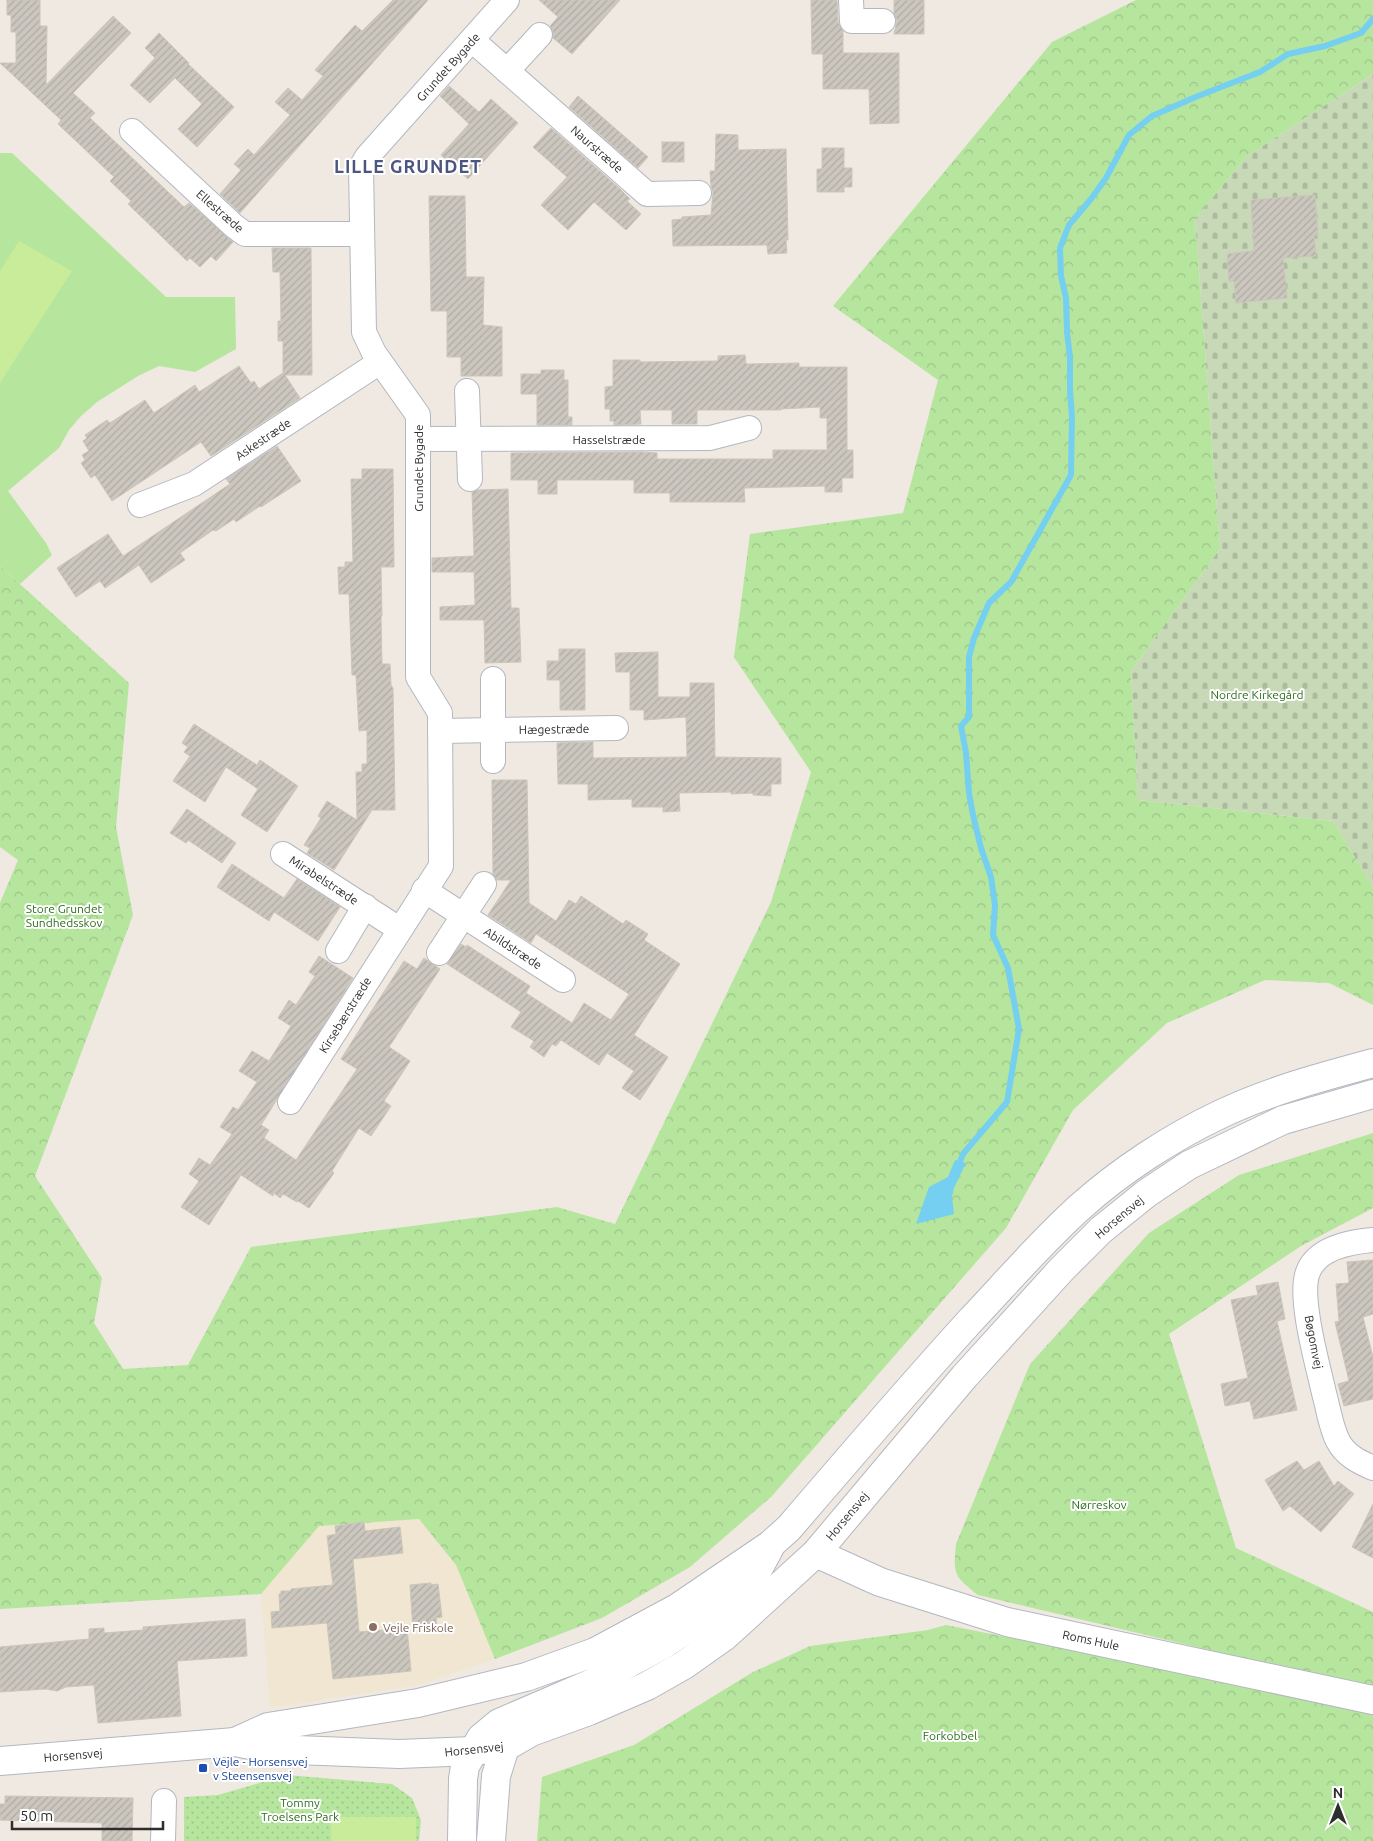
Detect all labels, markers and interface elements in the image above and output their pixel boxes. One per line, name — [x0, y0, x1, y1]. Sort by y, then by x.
street label: Grundet Bygade — [414, 30, 482, 104]
street label: Naurstræde — [568, 123, 626, 175]
district label: LILLE GRUNDET — [334, 156, 482, 176]
street label: Ellestræde — [194, 187, 246, 235]
street label: Askestræde — [233, 416, 293, 462]
street label: Grundet Bygade — [412, 424, 425, 512]
street label: Hasselstræde — [572, 433, 646, 446]
park label: Nordre Kirkegård — [1210, 688, 1304, 701]
street label: Hægestræde — [519, 722, 589, 736]
street label: Mirabelstræde — [287, 853, 361, 907]
park label: Store Grundet Sundhedsskov — [26, 902, 103, 929]
street label: Abildstræde — [482, 924, 544, 972]
street label: Kirsebærstræde — [316, 975, 374, 1055]
street label: Horsensvej — [1092, 1193, 1146, 1241]
street label: Bøgomvej — [1302, 1314, 1326, 1370]
street label: Horsensvej — [823, 1489, 871, 1543]
park label: Nørreskov — [1071, 1498, 1127, 1511]
marker: Vejle Friskole — [367, 1621, 379, 1633]
place label: Vejle Friskole — [383, 1621, 454, 1634]
street label: Roms Hule — [1061, 1628, 1121, 1652]
park label: Forkobbel — [923, 1729, 977, 1742]
street label: Horsensvej — [444, 1739, 504, 1759]
street label: Horsensvej — [43, 1746, 103, 1764]
place label: Vejle - Horsensvej v Steensensvej — [213, 1755, 308, 1782]
marker: Vejle - Horsensvej v Steensensvej — [197, 1762, 209, 1774]
north arrow — [1313, 1781, 1363, 1831]
text: N — [1333, 1785, 1343, 1801]
park label: Tommy Troelsens Park — [261, 1796, 339, 1823]
scale bar — [12, 1798, 164, 1830]
text: 50 m — [20, 1807, 53, 1824]

